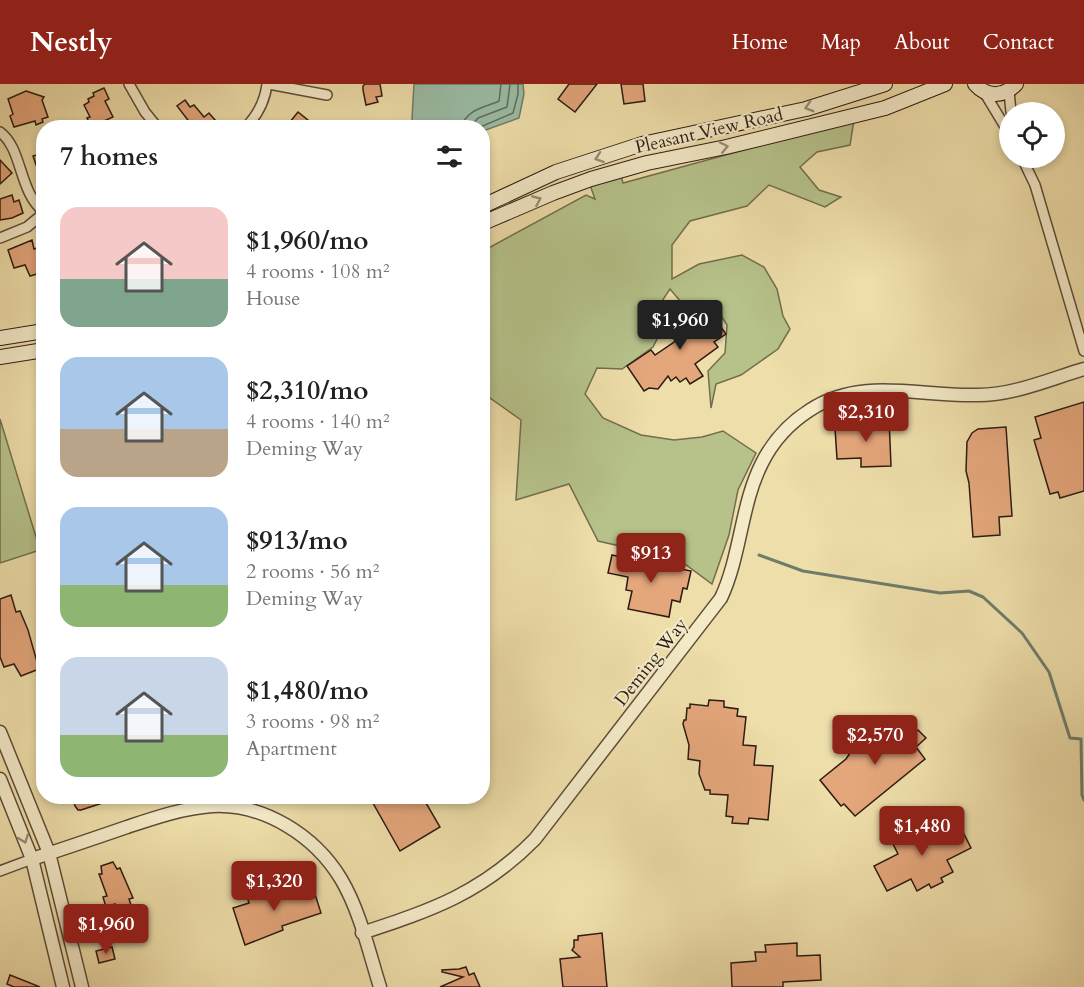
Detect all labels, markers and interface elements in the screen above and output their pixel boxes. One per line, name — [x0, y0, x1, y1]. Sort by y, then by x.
text: Nestly — [30, 23, 113, 61]
text: Home — [732, 28, 788, 57]
text: Map — [821, 28, 861, 57]
text: About — [894, 28, 950, 57]
text: Contact — [983, 28, 1054, 57]
one-way arrow — [804, 100, 814, 113]
street label: Pleasant View Road — [633, 102, 786, 160]
map controls — [999, 102, 1065, 168]
button: locate — [999, 102, 1065, 168]
text: 7 homes — [60, 139, 158, 174]
icon: filters — [433, 140, 466, 173]
one-way arrow — [719, 141, 729, 154]
one-way arrow — [594, 150, 605, 163]
one-way arrow — [530, 195, 541, 207]
text: $1,960/mo — [246, 223, 369, 258]
icon: home — [108, 231, 180, 303]
text: 4 rooms · 108 m² — [246, 258, 390, 285]
text: House — [246, 285, 300, 312]
pin: $1,960 — [631, 300, 729, 351]
text: $1,960 — [651, 306, 709, 333]
text: $2,310/mo — [246, 373, 369, 408]
icon: home — [108, 381, 180, 453]
pin: $2,310 — [817, 392, 915, 443]
text: $2,310 — [837, 398, 895, 425]
text: 4 rooms · 140 m² — [246, 408, 390, 435]
text: Deming Way — [246, 435, 363, 462]
text: $913/mo — [246, 523, 348, 558]
icon: home — [108, 531, 180, 603]
pin: $913 — [615, 533, 687, 584]
text: $913 — [631, 539, 671, 566]
text: 2 rooms · 56 m² — [246, 558, 379, 585]
text: Deming Way — [246, 585, 363, 612]
street label: Deming Way — [609, 612, 694, 711]
text: $1,480/mo — [246, 673, 369, 708]
icon: home — [108, 681, 180, 753]
text: 3 rooms · 98 m² — [246, 708, 379, 735]
pin: $2,570 — [826, 715, 924, 766]
text: $2,570 — [846, 721, 904, 748]
text: Apartment — [246, 735, 337, 762]
pin: $1,480 — [873, 806, 971, 857]
text: $1,480 — [893, 812, 951, 839]
one-way arrow — [17, 833, 30, 843]
pin: $1,320 — [225, 861, 323, 912]
text: $1,320 — [245, 867, 303, 894]
pin: $1,960 — [57, 904, 155, 955]
text: $1,960 — [77, 910, 135, 937]

